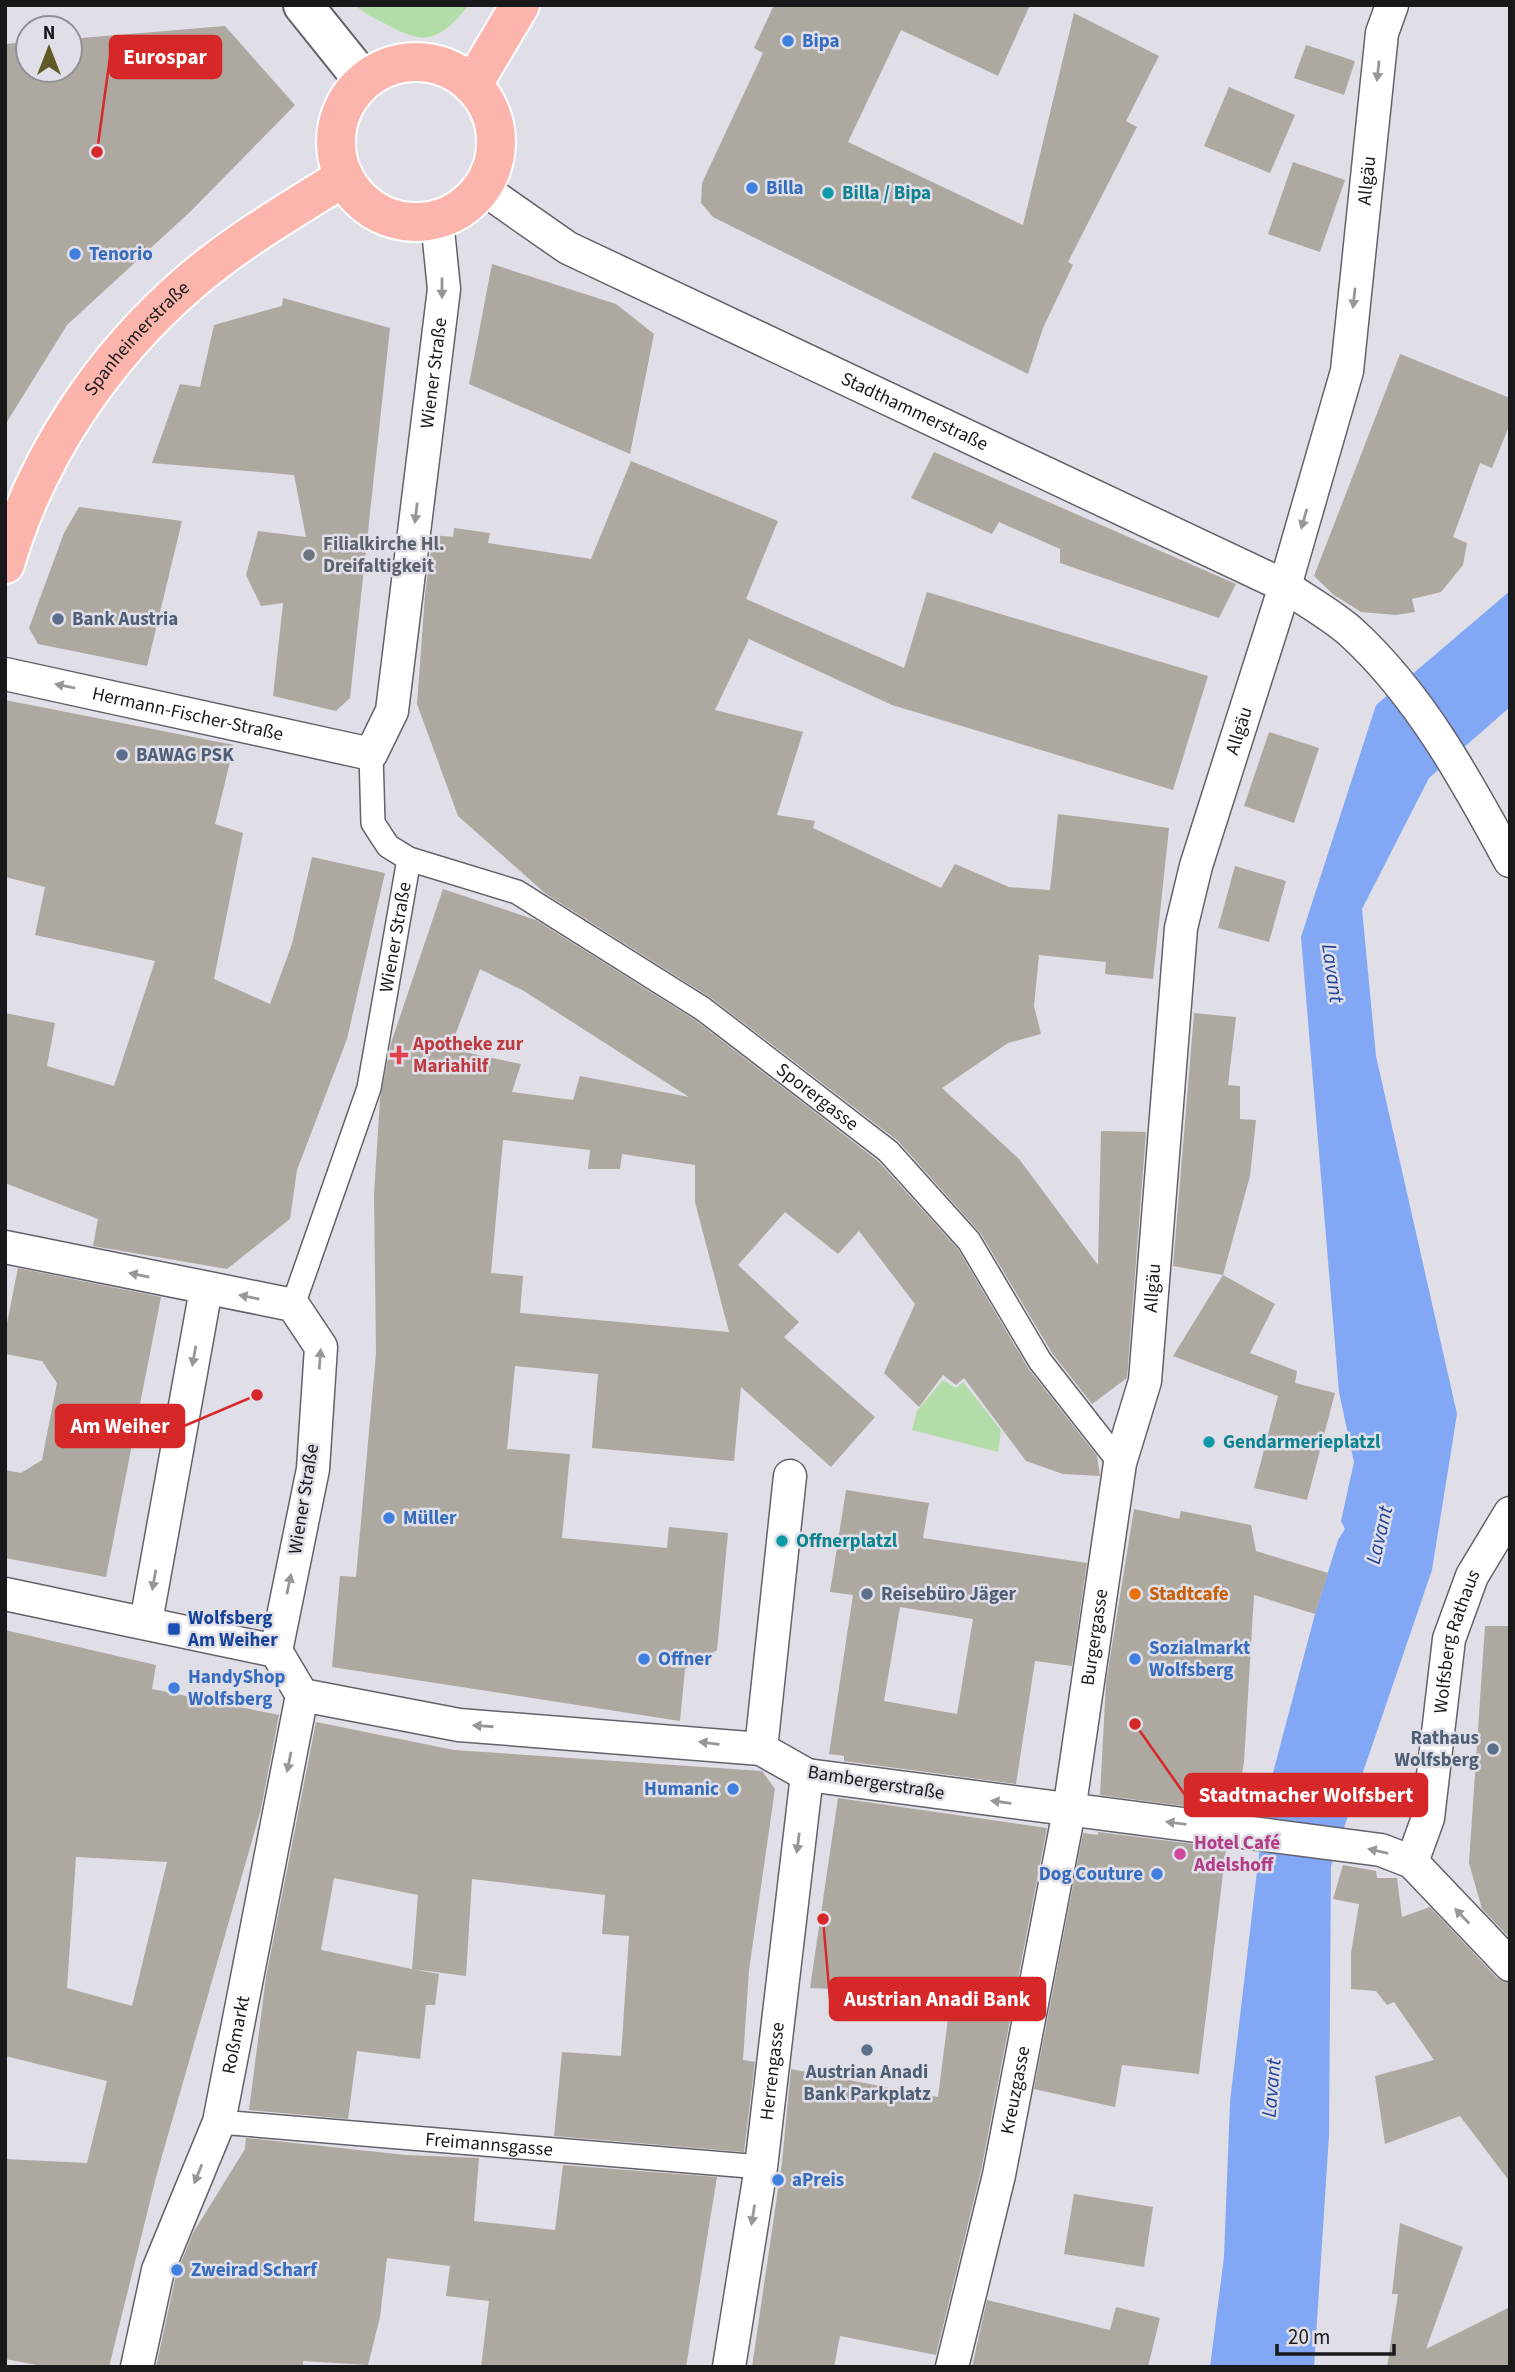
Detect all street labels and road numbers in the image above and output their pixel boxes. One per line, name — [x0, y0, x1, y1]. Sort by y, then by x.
street label: Allgäu — [1351, 155, 1383, 206]
street label: Spanheimerstraße — [77, 275, 196, 401]
street label: Wiener Straße — [413, 316, 454, 430]
street label: Stadthammerstraße — [836, 365, 993, 458]
street label: Hermann-Fischer-Straße — [90, 680, 286, 748]
street label: Allgäu — [1219, 703, 1259, 758]
street label: Wiener Straße — [372, 880, 418, 994]
street label: Sporergasse — [770, 1056, 864, 1137]
street label: Allgäu — [1137, 1262, 1168, 1314]
street label: Wiener Straße — [282, 1442, 326, 1556]
street label: Wolfsberg Rathaus — [1427, 1564, 1487, 1715]
street label: Burgergasse — [1074, 1587, 1115, 1687]
street label: Bambergerstraße — [806, 1759, 946, 1807]
street label: Roßmarkt — [215, 1993, 257, 2076]
street label: Herrengasse — [753, 2021, 791, 2122]
street label: Kreuzgasse — [994, 2044, 1037, 2137]
street label: Freimannsgasse — [424, 2126, 554, 2163]

